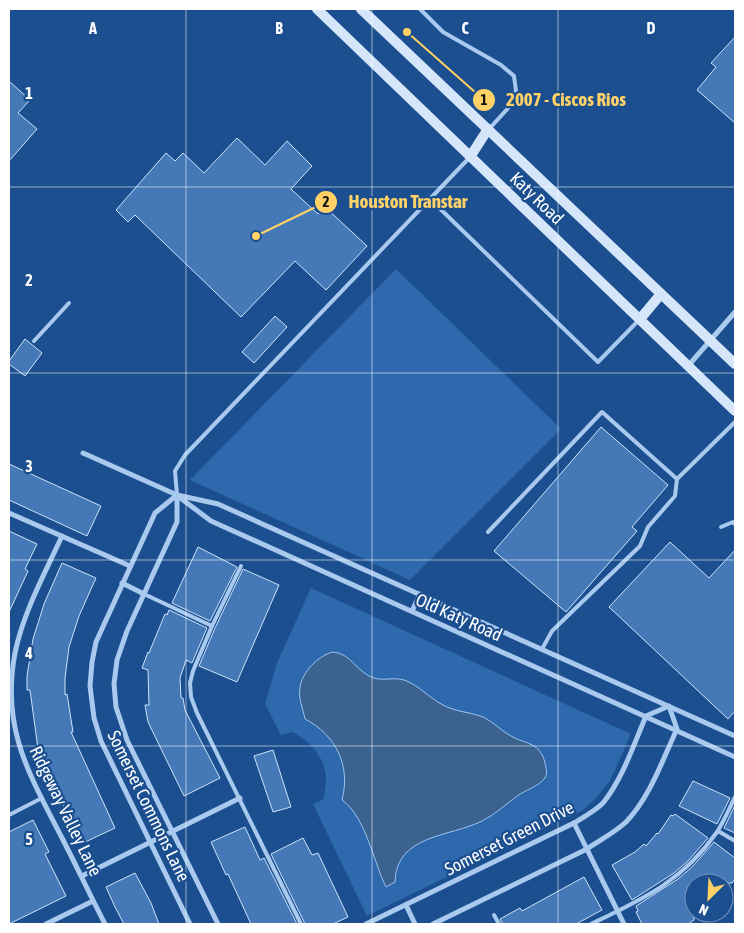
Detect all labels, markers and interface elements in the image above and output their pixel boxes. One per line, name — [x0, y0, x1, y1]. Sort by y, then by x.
text: A — [88, 19, 97, 37]
text: B — [275, 19, 283, 37]
text: C — [461, 19, 469, 37]
text: D — [647, 19, 656, 37]
callout: 2007 - Ciscos Rios — [471, 83, 636, 117]
text: 1 — [25, 84, 33, 102]
text: 2007 - Ciscos Rios — [506, 88, 626, 110]
text: 1 — [480, 91, 488, 108]
street label: Katy Road — [506, 167, 568, 229]
callout: Houston Transtar — [314, 185, 478, 219]
text: Houston Transtar — [349, 190, 468, 212]
text: 2 — [322, 193, 330, 210]
text: 2 — [25, 271, 33, 289]
text: 3 — [25, 457, 33, 475]
street label: Old Katy Road — [413, 589, 505, 645]
text: 4 — [24, 644, 33, 662]
street label: Somerset Commons Lane — [103, 727, 195, 885]
street label: Ridgeway Valley Lane — [25, 743, 107, 879]
street label: Somerset Green Drive — [441, 796, 577, 880]
text: 5 — [25, 830, 33, 848]
north arrow — [684, 873, 734, 923]
text: N — [697, 901, 711, 919]

